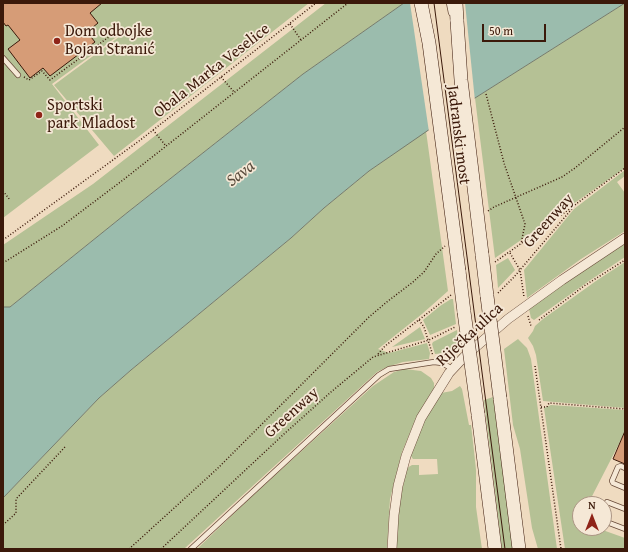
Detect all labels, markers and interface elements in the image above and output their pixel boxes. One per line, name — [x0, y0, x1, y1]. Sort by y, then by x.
scale bar — [484, 16, 548, 42]
street label: Obala Marka Veselice — [150, 20, 274, 122]
place label: Dom odbojke Bojan Stranić — [65, 22, 155, 60]
text: 50 m — [489, 22, 513, 39]
marker: Dom odbojke Bojan Stranić — [52, 36, 62, 46]
street label: Jadranski most — [442, 84, 474, 186]
place label: Sportski park Mladost — [47, 96, 135, 134]
marker: Sportski park Mladost — [34, 110, 44, 120]
water label: Sava — [223, 157, 259, 191]
street label: Greenway — [520, 190, 578, 252]
street label: Riječka ulica — [433, 299, 507, 371]
street label: Greenway — [261, 384, 323, 442]
north arrow — [572, 496, 612, 536]
text: N — [588, 497, 596, 513]

